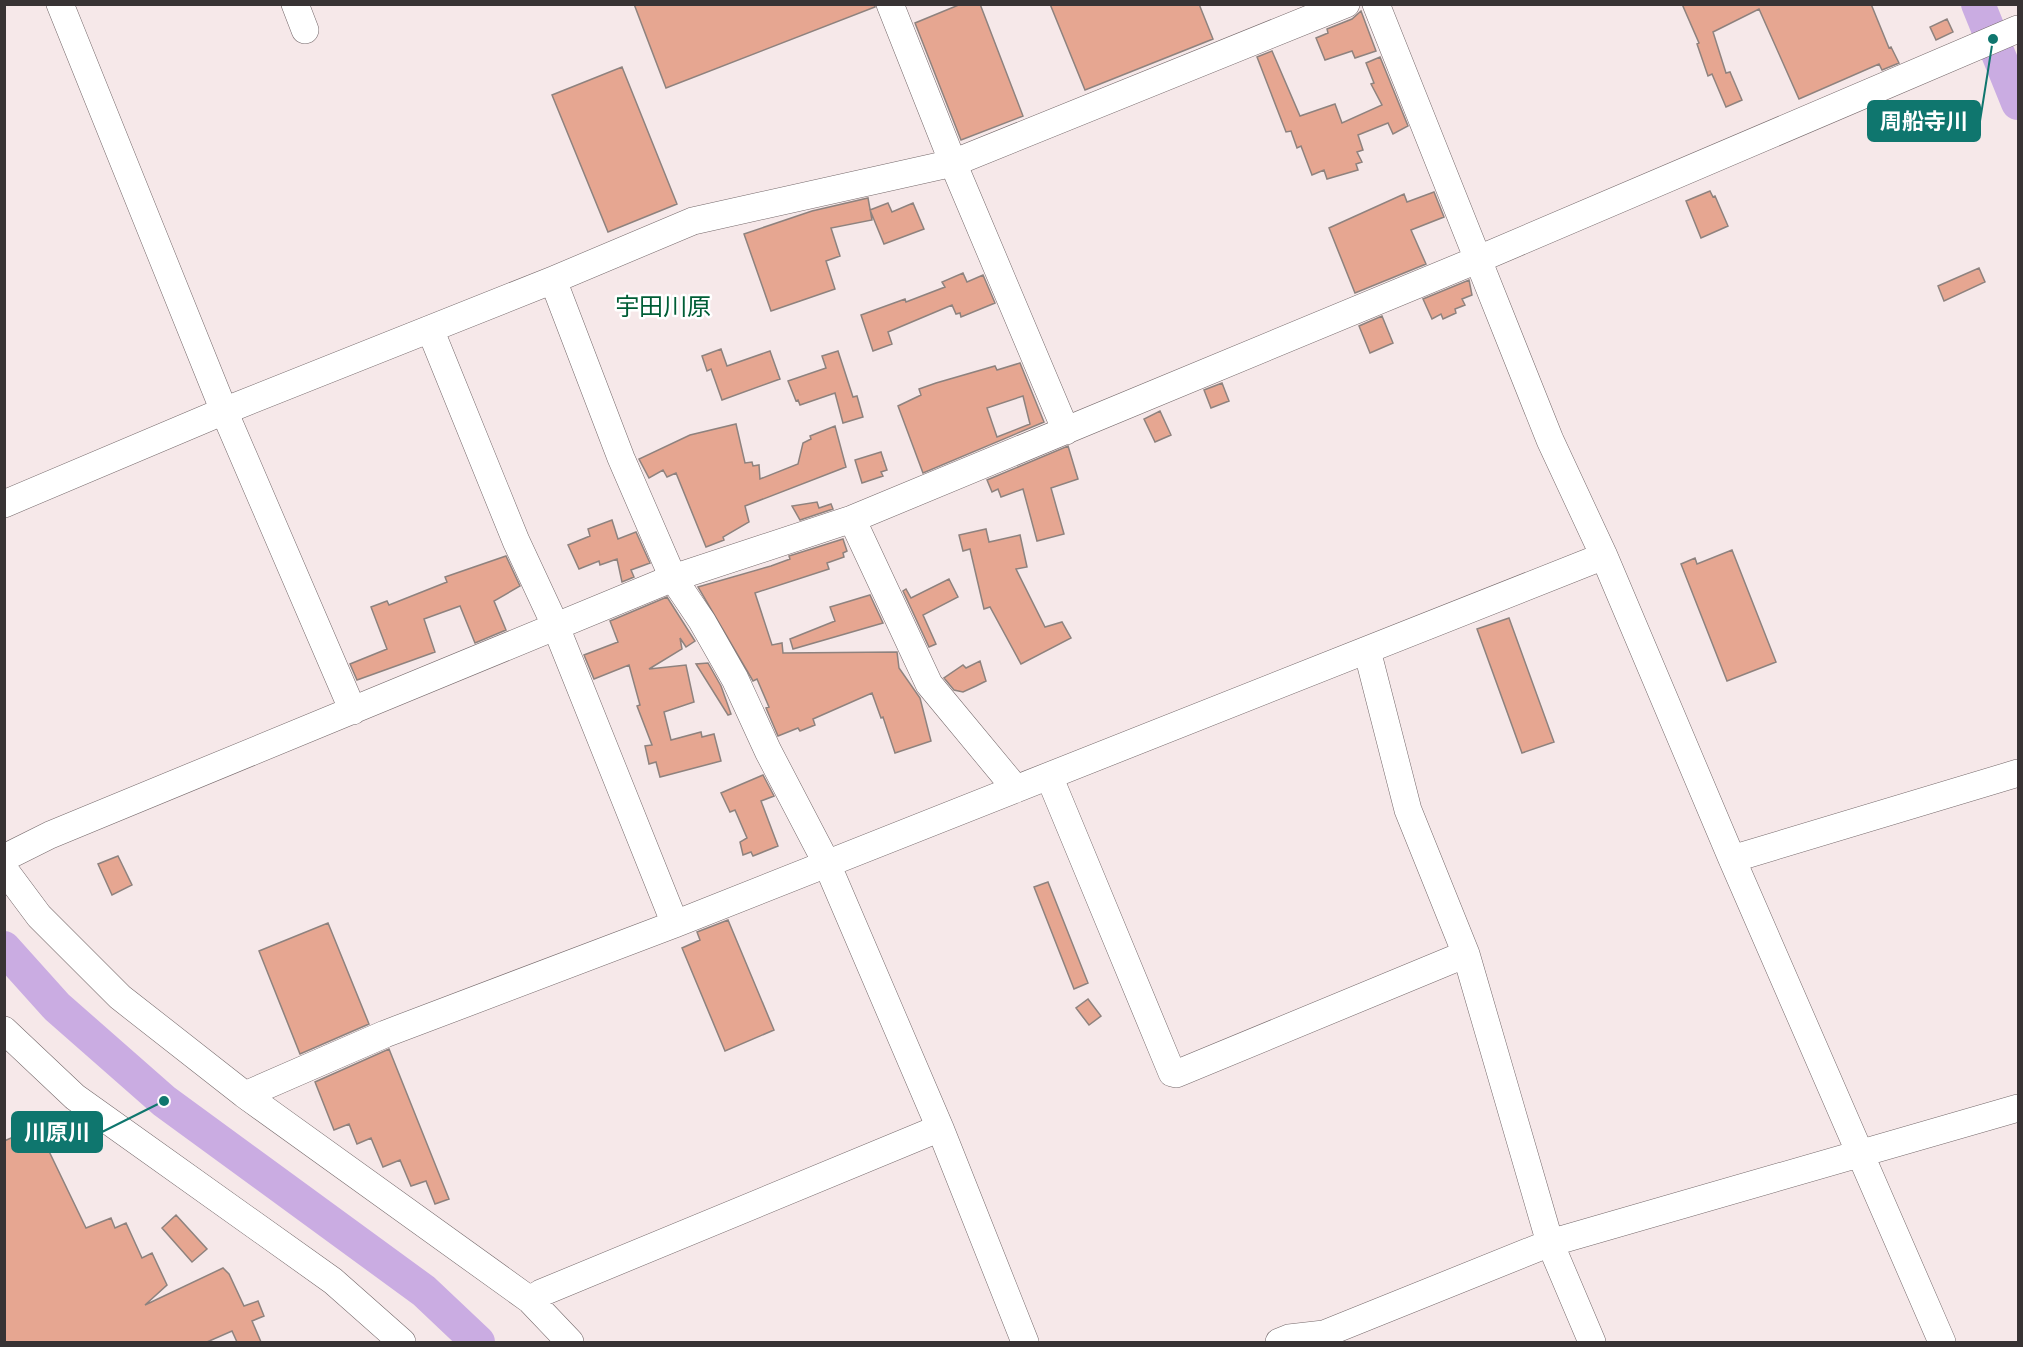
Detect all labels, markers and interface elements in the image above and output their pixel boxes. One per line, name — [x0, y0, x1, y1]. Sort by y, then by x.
callout: 周船寺川 — [1868, 101, 1980, 141]
text: 周船寺川 — [1880, 109, 1968, 134]
district label: 宇田川原 — [615, 293, 711, 320]
callout: 川原川 — [12, 1112, 102, 1152]
text: 川原川 — [24, 1120, 90, 1145]

